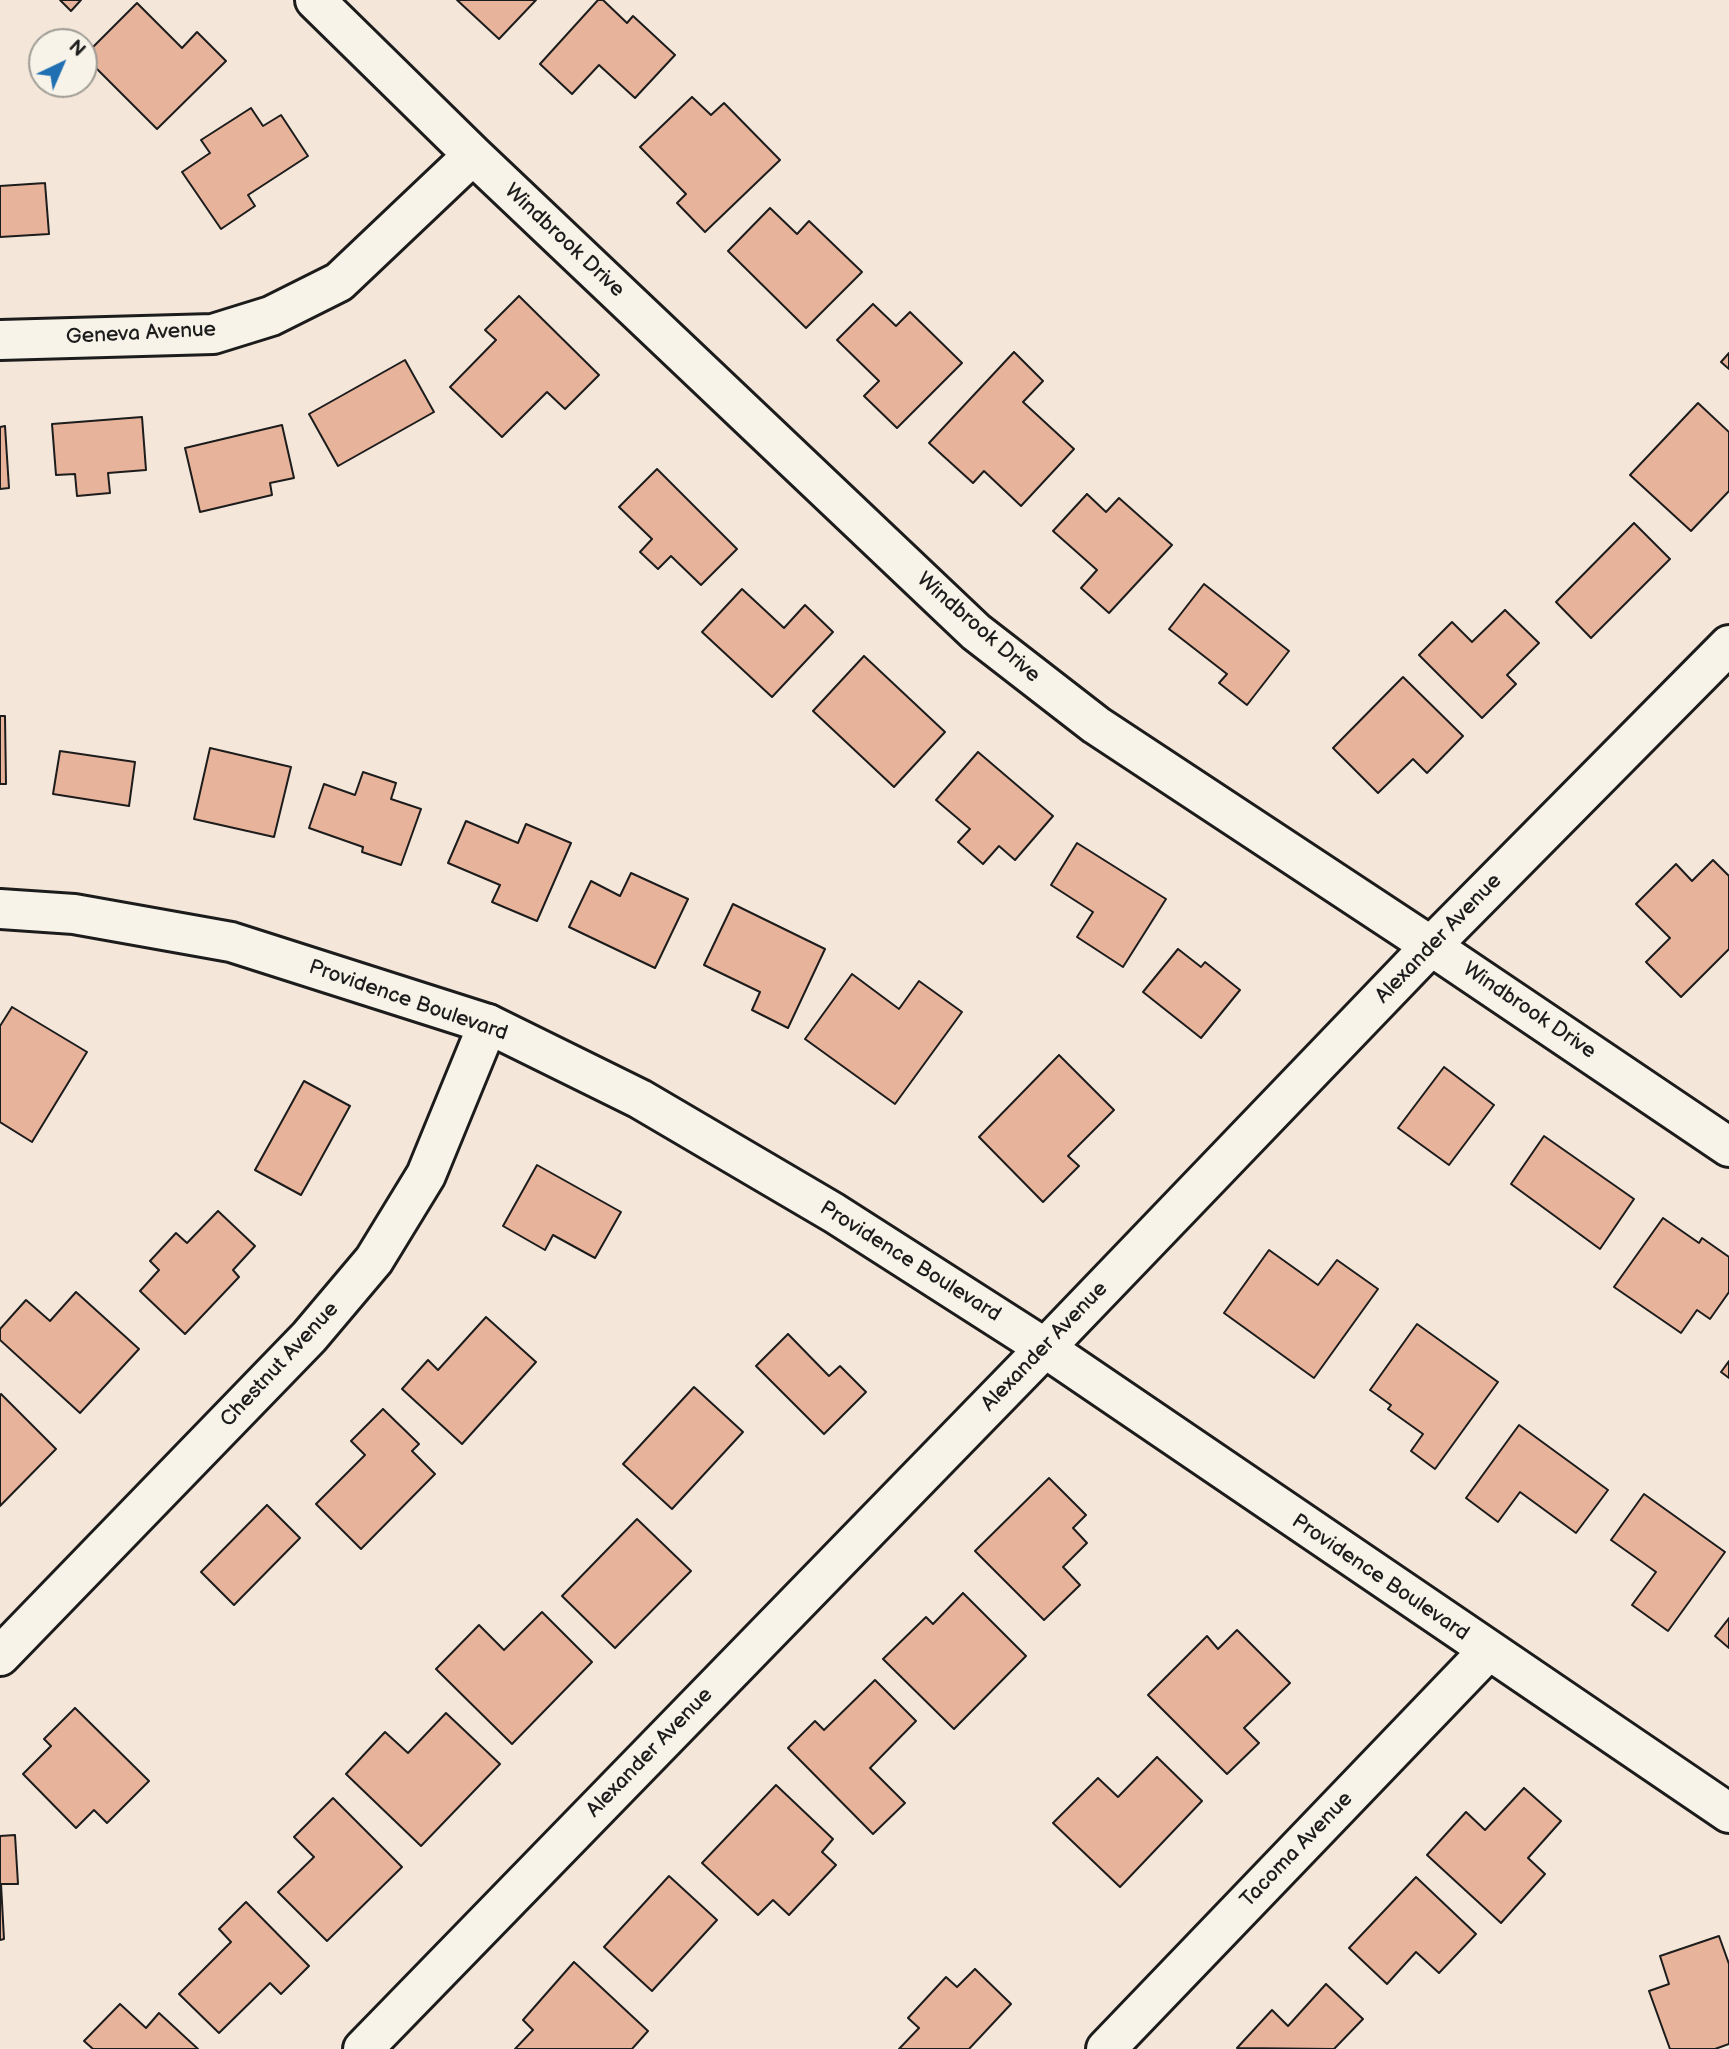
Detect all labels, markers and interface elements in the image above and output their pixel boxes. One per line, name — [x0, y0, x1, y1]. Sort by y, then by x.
north arrow — [28, 28, 98, 98]
text: N — [63, 36, 90, 62]
street label: Windbrook Drive — [499, 179, 629, 303]
street label: Geneva Avenue — [65, 317, 217, 351]
street label: Windbrook Drive — [911, 568, 1045, 688]
street label: Alexander Avenue — [1371, 869, 1507, 1009]
street label: Providence Boulevard — [305, 955, 511, 1047]
street label: Windbrook Drive — [1458, 957, 1600, 1065]
street label: Providence Boulevard — [815, 1196, 1005, 1328]
street label: Alexander Avenue — [977, 1277, 1113, 1417]
street label: Chestnut Avenue — [216, 1297, 344, 1433]
street label: Providence Boulevard — [1287, 1509, 1473, 1647]
street label: Alexander Avenue — [582, 1683, 718, 1823]
street label: Tacoma Avenue — [1236, 1787, 1358, 1913]

